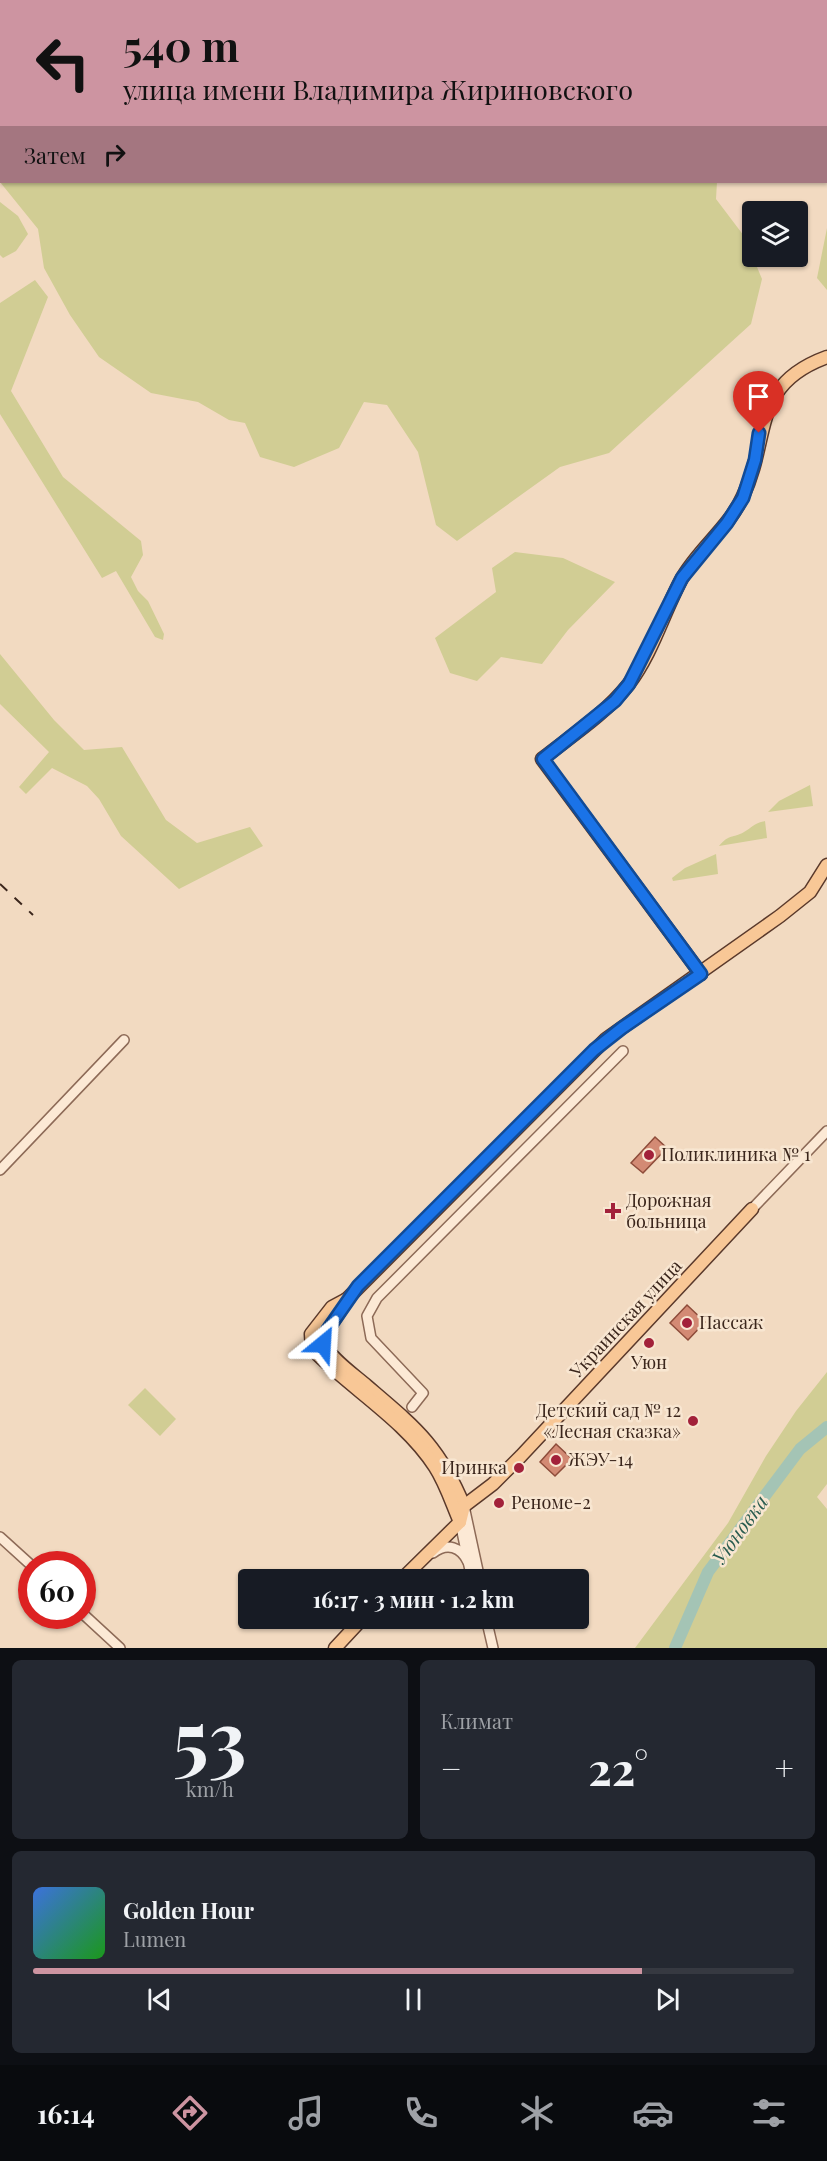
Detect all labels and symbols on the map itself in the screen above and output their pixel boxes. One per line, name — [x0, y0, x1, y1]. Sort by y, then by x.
pin — [733, 371, 784, 433]
place label: Поликлиника № 1 — [661, 1142, 811, 1166]
marker: Поликлиника № 1 — [642, 1148, 656, 1162]
place label: Дорожная больница — [626, 1188, 712, 1233]
marker: Дорожная больница — [604, 1202, 622, 1220]
street label: Украинская улица — [563, 1254, 687, 1383]
place label: Пассаж — [699, 1310, 763, 1334]
position arrow — [291, 1312, 355, 1376]
marker: Пассаж — [680, 1316, 694, 1330]
marker: Уюн — [642, 1336, 656, 1350]
place label: Уюн — [630, 1350, 667, 1374]
place label: Детский сад № 12 «Лесная сказка» — [536, 1398, 681, 1443]
marker: Детский сад № 12 «Лесная сказка» — [686, 1414, 700, 1428]
place label: ЖЭУ-14 — [568, 1447, 633, 1471]
marker: ЖЭУ-14 — [549, 1453, 563, 1467]
place label: Иринка — [441, 1455, 507, 1479]
marker: Иринка — [512, 1461, 526, 1475]
water label: Уюновка — [704, 1489, 773, 1569]
place label: Реноме-2 — [511, 1490, 591, 1514]
marker: Реноме-2 — [492, 1496, 506, 1510]
speed limit sign: 60 — [18, 1551, 96, 1629]

